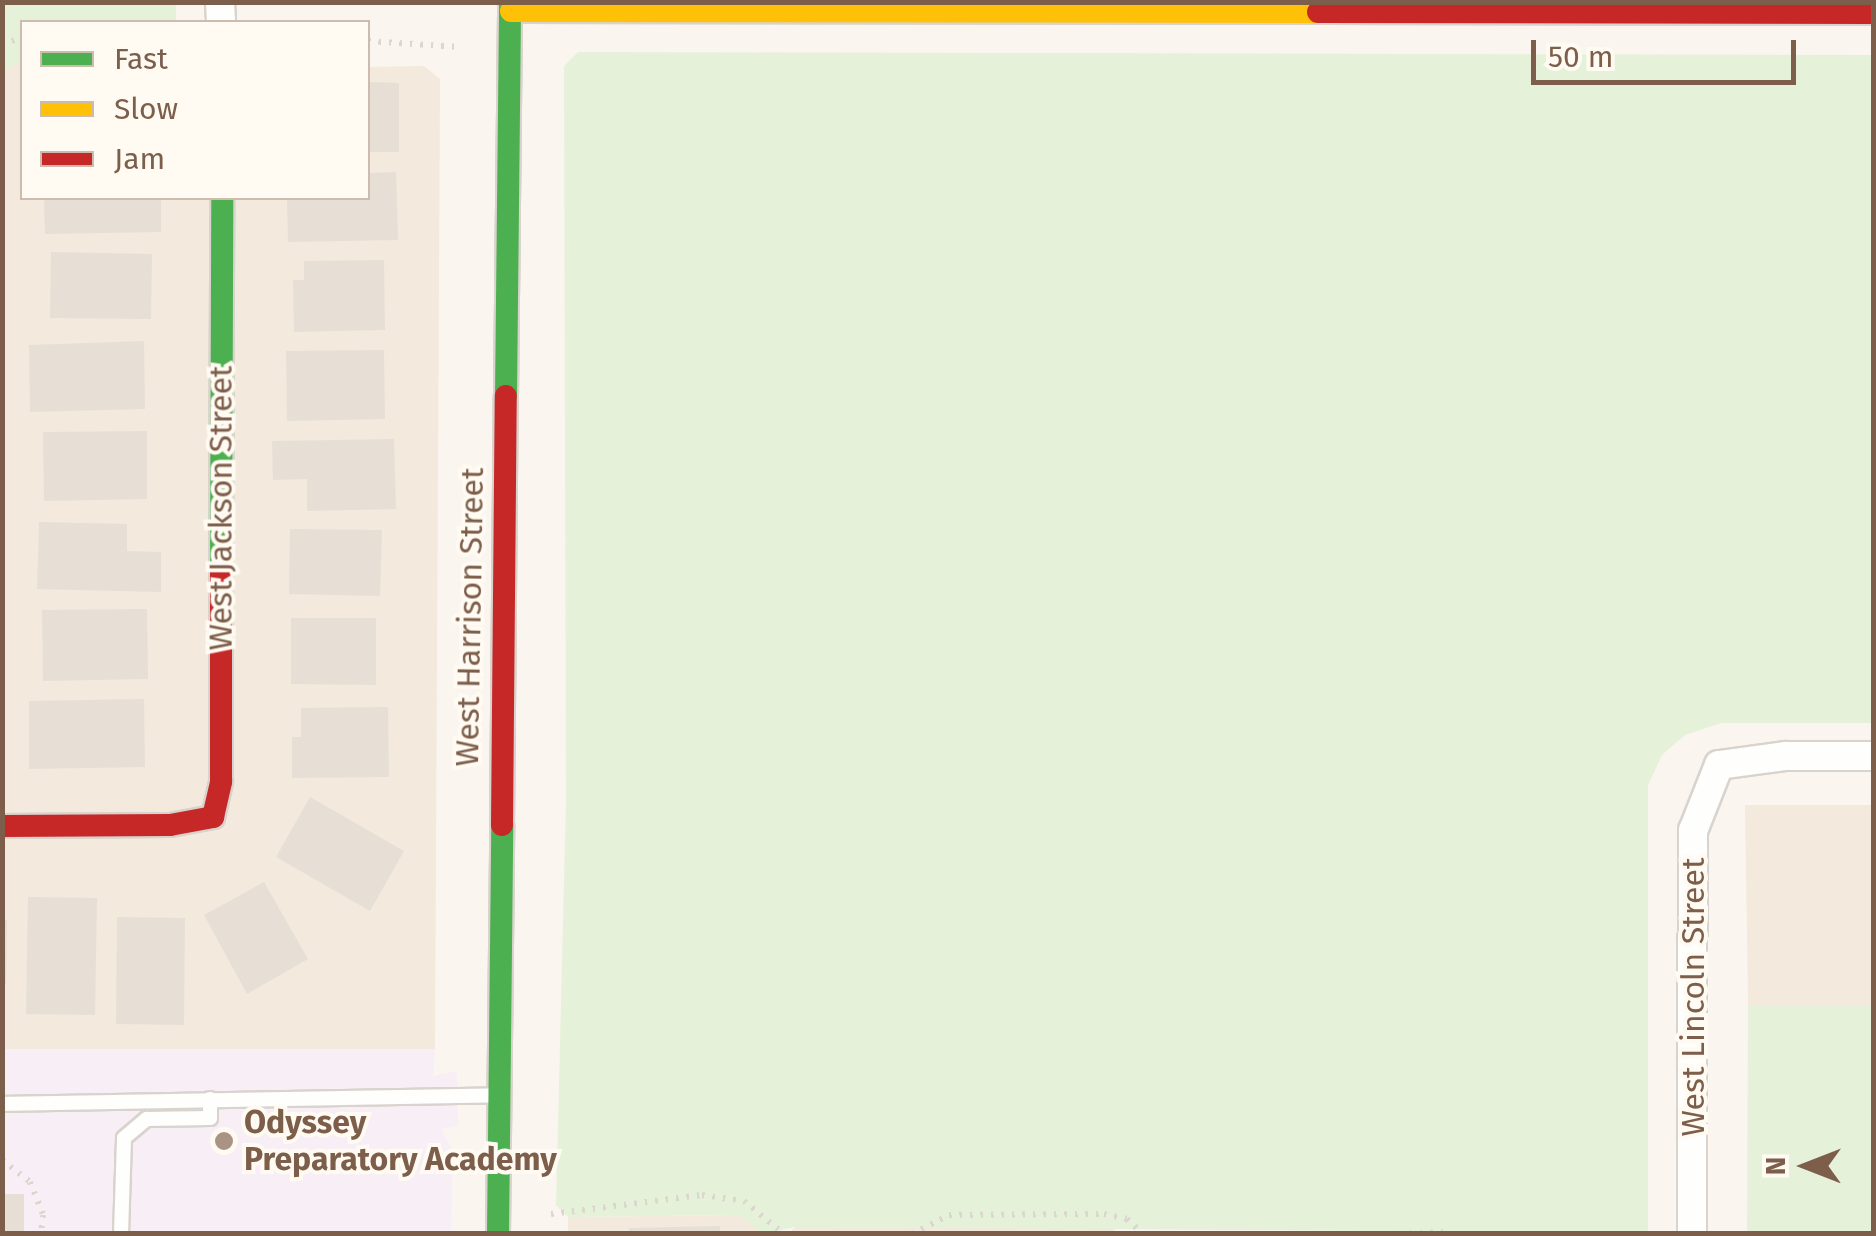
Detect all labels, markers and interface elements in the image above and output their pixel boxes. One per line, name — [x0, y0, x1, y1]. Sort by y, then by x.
legend — [20, 20, 370, 200]
scale bar — [1536, 20, 1801, 82]
text: 50 m — [1548, 39, 1613, 75]
text: Fast — [114, 41, 168, 77]
text: Slow — [114, 91, 178, 127]
text: Jam — [114, 141, 165, 177]
street label: West Jackson Street — [202, 366, 240, 650]
street label: West Harrison Street — [448, 467, 492, 767]
street label: West Lincoln Street — [1674, 857, 1712, 1137]
place label: Odyssey Preparatory Academy — [244, 1104, 557, 1179]
north arrow — [1756, 1116, 1856, 1216]
marker: Odyssey Preparatory Academy — [213, 1130, 235, 1152]
text: N — [1759, 1157, 1792, 1175]

